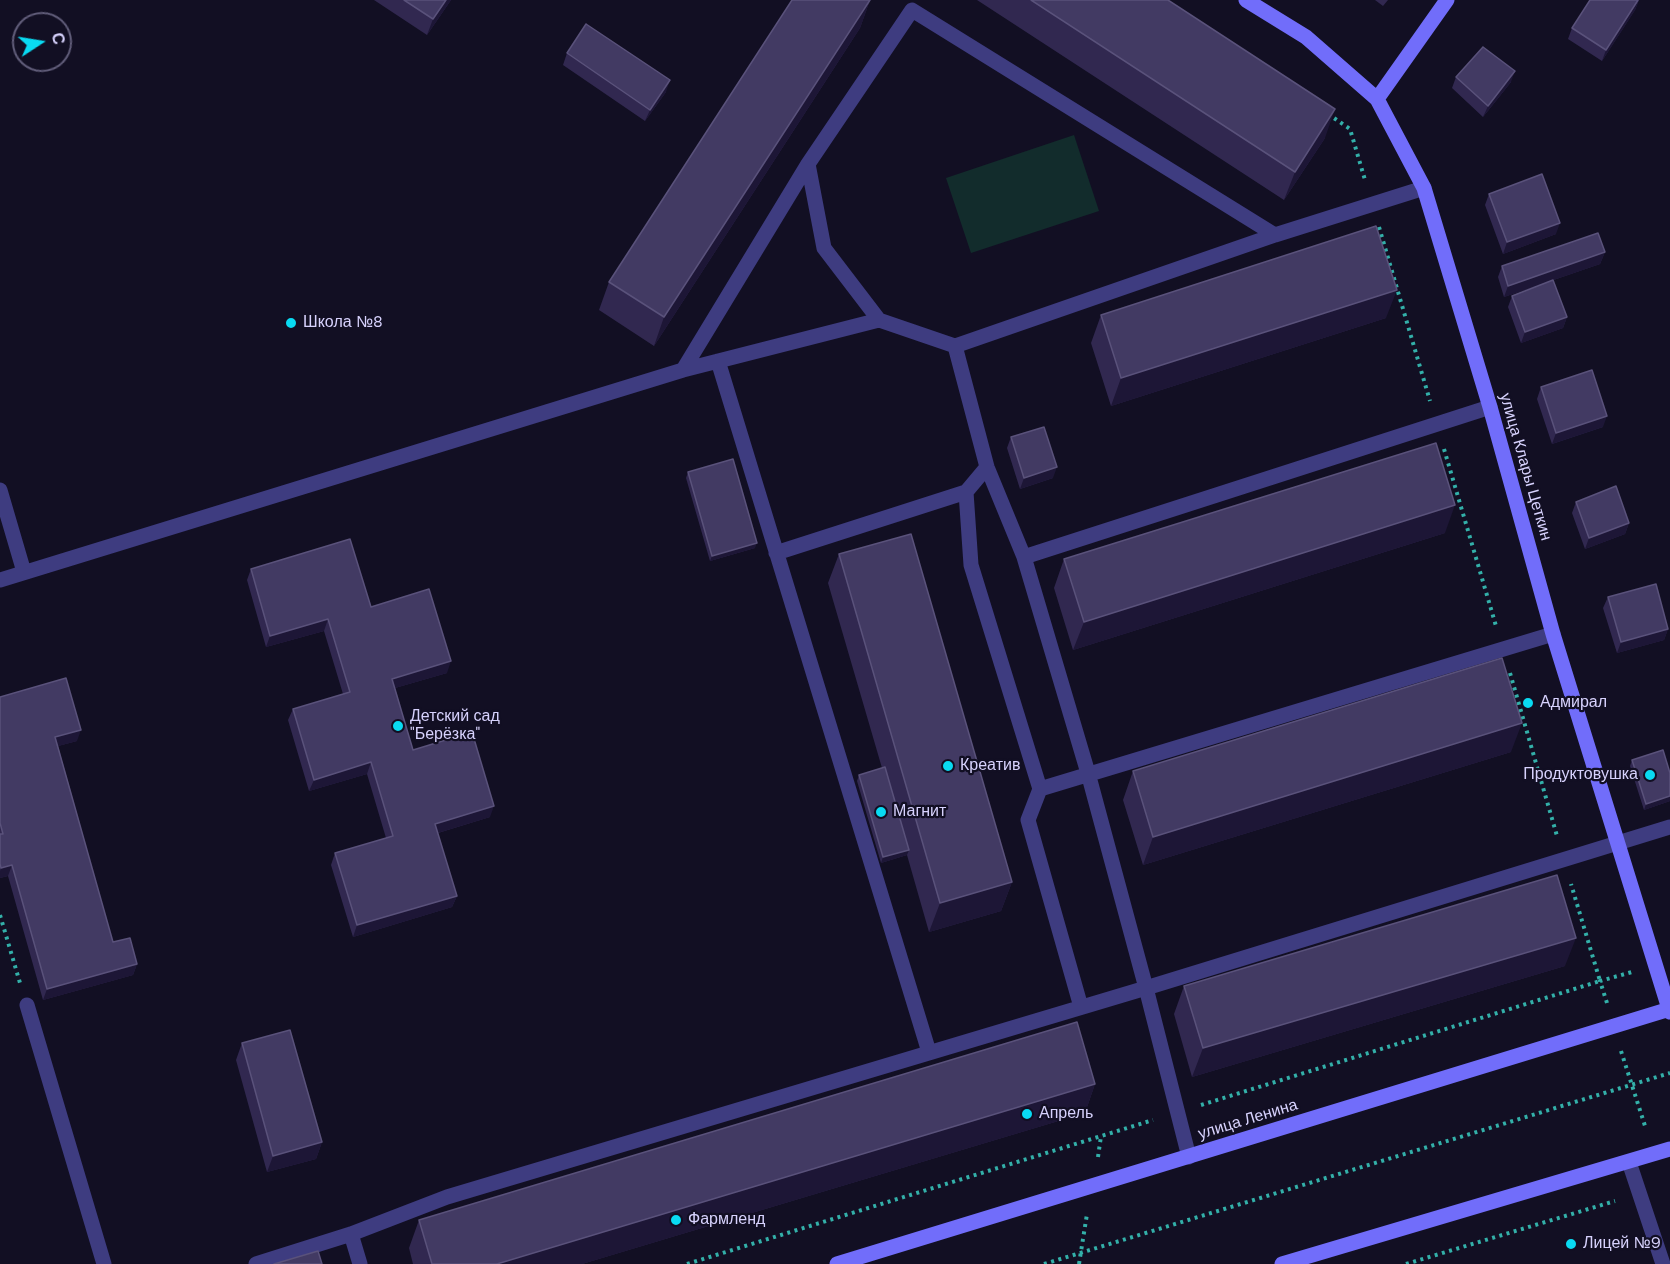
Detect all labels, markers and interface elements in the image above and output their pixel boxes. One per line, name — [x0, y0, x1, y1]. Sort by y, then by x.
north arrow — [12, 12, 72, 72]
text: С — [47, 31, 70, 46]
place label: Школа №8 — [303, 313, 383, 333]
marker: Школа №8 — [284, 316, 298, 330]
street label: улица Клары Цеткин — [1495, 391, 1555, 543]
place label: Адмирал — [1540, 693, 1607, 713]
marker: Адмирал — [1521, 696, 1535, 710]
place label: Детский сад "Берёзка" — [410, 707, 500, 745]
marker: Детский сад "Берёзка" — [391, 719, 405, 733]
place label: Креатив — [960, 756, 1020, 776]
marker: Креатив — [941, 759, 955, 773]
place label: Продуктовушка — [1523, 765, 1638, 785]
marker: Продуктовушка — [1643, 768, 1657, 782]
place label: Магнит — [893, 802, 946, 822]
marker: Магнит — [874, 805, 888, 819]
street label: улица Ленина — [1196, 1096, 1300, 1144]
place label: Апрель — [1039, 1104, 1093, 1124]
marker: Апрель — [1020, 1107, 1034, 1121]
place label: Фармленд — [688, 1210, 765, 1230]
marker: Фармленд — [669, 1213, 683, 1227]
place label: Лицей №9 — [1583, 1234, 1661, 1254]
marker: Лицей №9 — [1564, 1237, 1578, 1251]

